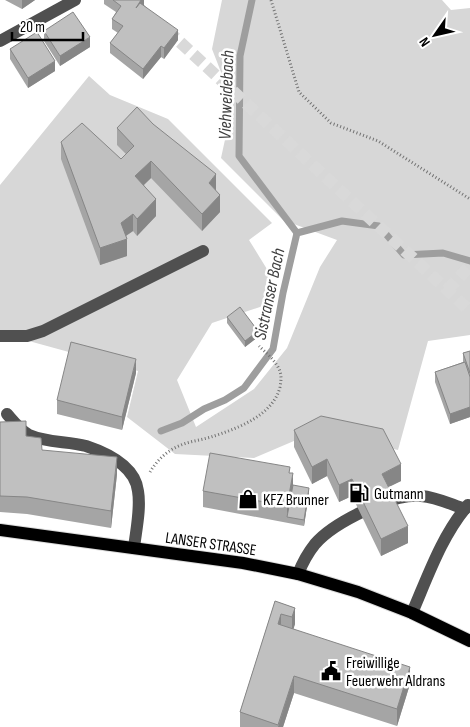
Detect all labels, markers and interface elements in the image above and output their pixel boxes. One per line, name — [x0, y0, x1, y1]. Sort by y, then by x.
scale bar — [12, 10, 84, 42]
north arrow — [410, 10, 460, 60]
text: 20 m — [20, 18, 45, 37]
text: N — [415, 34, 434, 50]
water label: Viehweidebach — [214, 49, 239, 140]
water label: Sistranser Bach — [250, 246, 290, 342]
fuel station icon: Gutmann — [348, 482, 370, 504]
place label: Gutmann — [374, 485, 424, 504]
shop icon: KFZ Brunner — [237, 488, 259, 510]
place label: KFZ Brunner — [263, 491, 329, 510]
street label: LANSER STRASSE — [164, 529, 258, 560]
place label: Freiwillige Feuerwehr Aldrans — [346, 654, 446, 691]
public building icon: Freiwillige Feuerwehr Aldrans — [320, 660, 342, 682]

